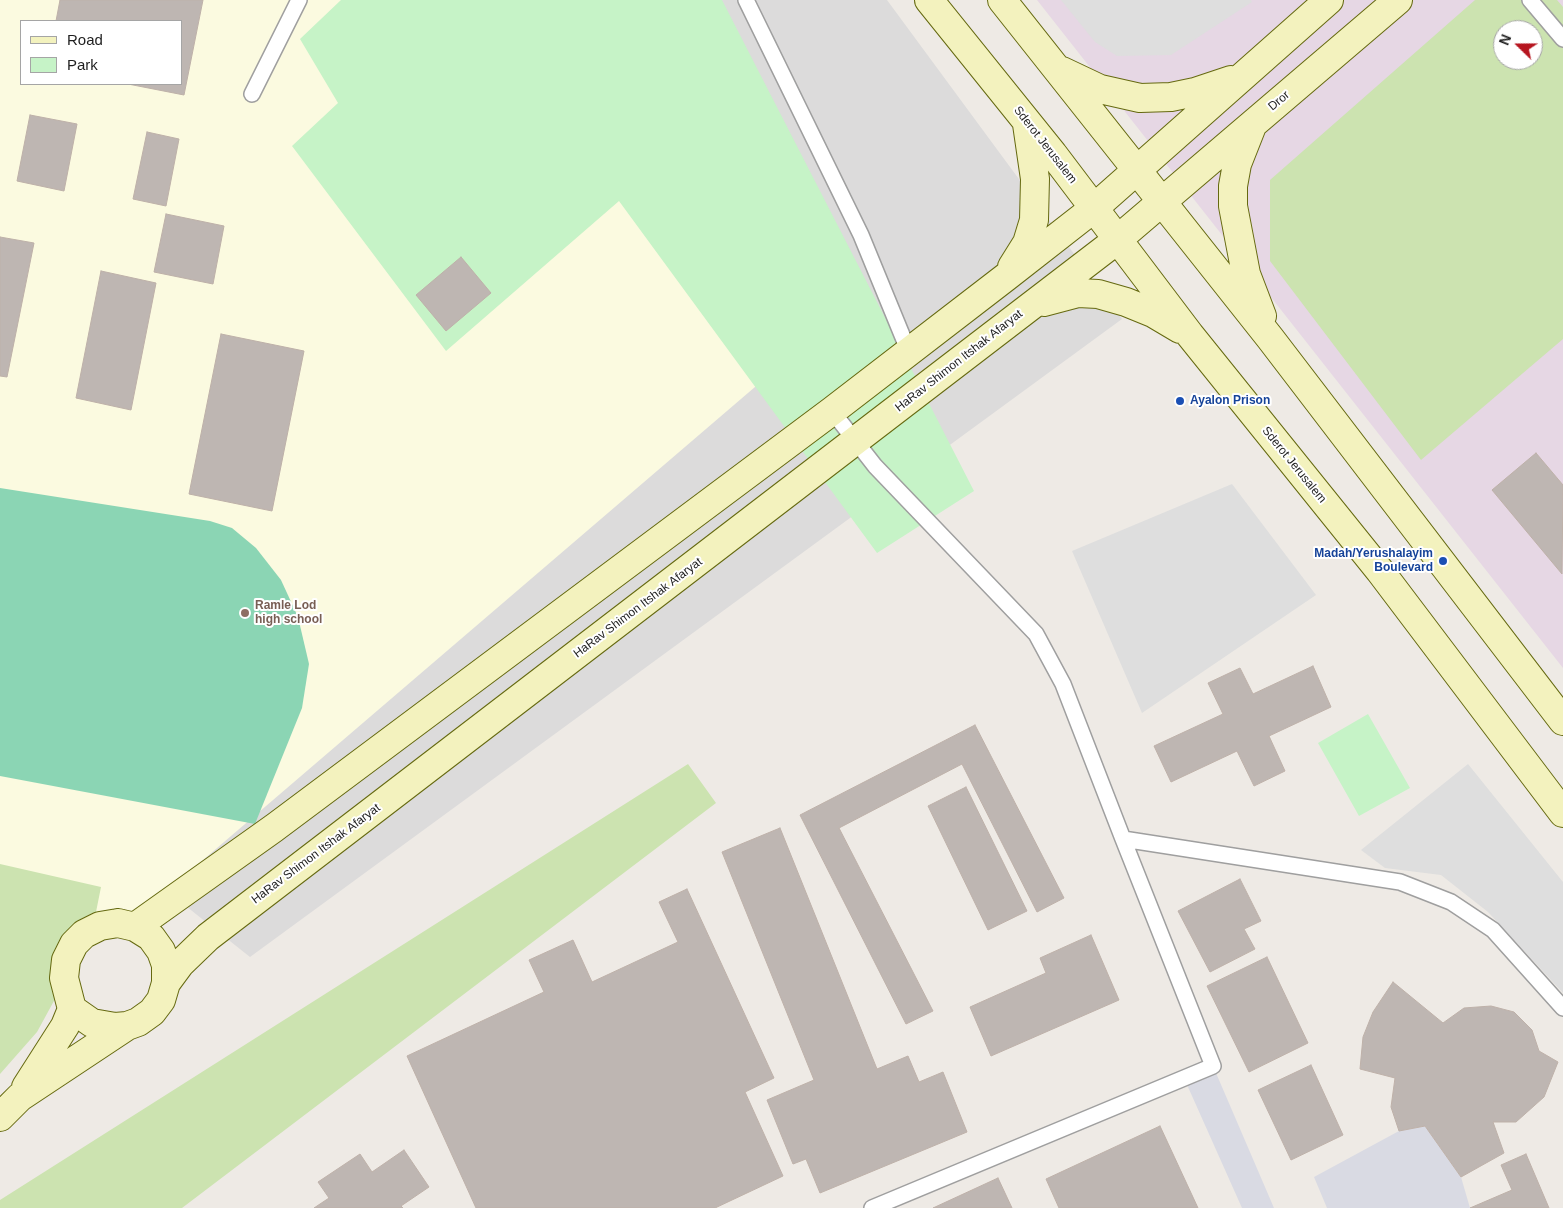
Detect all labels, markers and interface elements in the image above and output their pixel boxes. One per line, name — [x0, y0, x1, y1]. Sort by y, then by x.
legend — [20, 20, 182, 85]
north arrow — [1493, 20, 1543, 70]
text: Road — [67, 31, 103, 48]
text: N — [1496, 32, 1514, 47]
text: Park — [67, 56, 98, 73]
street label: Dror — [1265, 88, 1293, 114]
street label: Sderot Jerusalem — [1010, 104, 1080, 186]
street label: HaRav Shimon Itshak Afaryat — [893, 307, 1025, 415]
place label: Ayalon Prison — [1190, 394, 1270, 408]
marker: Ayalon Prison — [1174, 395, 1186, 407]
street label: Sderot Jerusalem — [1259, 424, 1329, 506]
place label: Madah/Yerushalayim Boulevard — [1314, 547, 1433, 575]
street label: HaRav Shimon Itshak Afaryat — [571, 555, 705, 661]
marker: Madah/Yerushalayim Boulevard — [1437, 555, 1449, 567]
place label: Ramle Lod high school — [255, 599, 322, 627]
marker: Ramle Lod high school — [239, 607, 251, 619]
street label: HaRav Shimon Itshak Afaryat — [249, 801, 383, 907]

